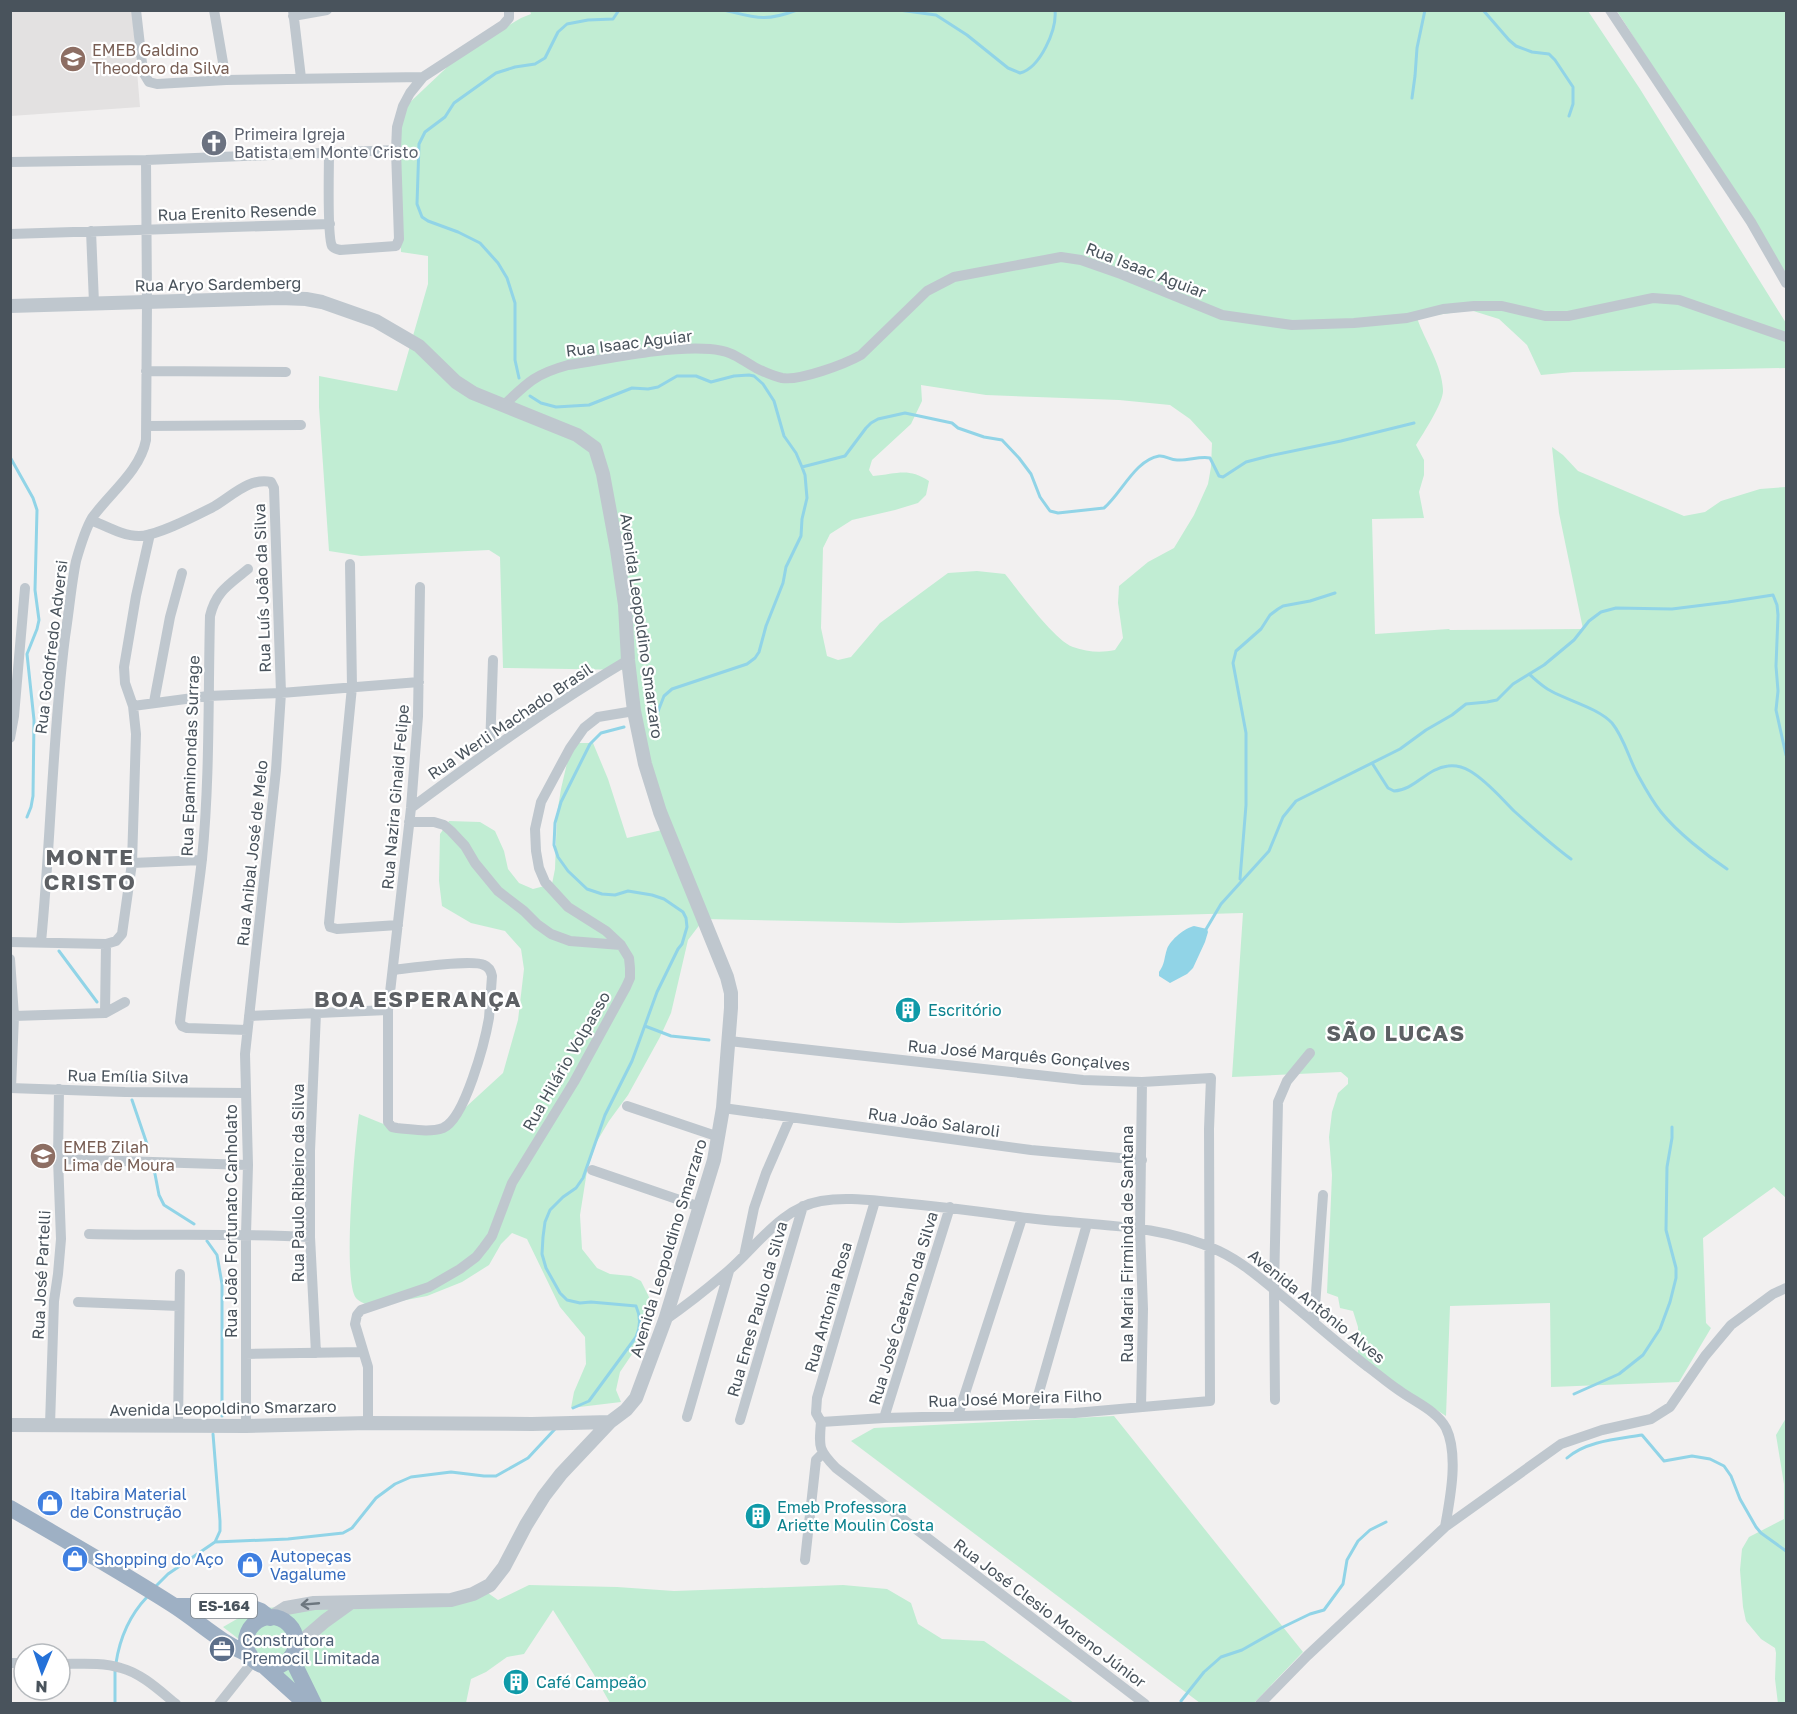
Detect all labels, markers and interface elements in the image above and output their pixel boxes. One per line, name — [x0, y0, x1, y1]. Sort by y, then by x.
place label: EMEB Galdino Theodoro da Silva — [92, 40, 230, 78]
school or university icon: EMEB Galdino Theodoro da Silva — [58, 44, 88, 74]
place label: Primeira Igreja Batista em Monte Cristo — [234, 124, 418, 162]
church icon: Primeira Igreja Batista em Monte Cristo — [199, 128, 229, 158]
street label: Rua Erenito Resende — [157, 199, 317, 225]
street label: Rua Isaac Aguiar — [1083, 238, 1209, 302]
street label: Rua Aryo Sardemberg — [135, 273, 301, 295]
street label: Rua Isaac Aguiar — [565, 325, 693, 361]
street label: Rua Luís João da Silva — [249, 503, 275, 673]
street label: Avenida Leopoldino Smarzaro — [616, 512, 668, 740]
street label: Rua Godofredo Adversi — [30, 559, 72, 735]
street label: Rua Epaminondas Surrage — [176, 655, 204, 857]
street label: Rua Werli Machado Brasil — [424, 658, 596, 784]
street label: Rua Nazira Ginaid Felipe — [377, 704, 413, 890]
street label: Rua Anibal José de Melo — [232, 759, 272, 947]
district label: MONTE CRISTO — [44, 843, 136, 895]
district label: BOA ESPERANÇA — [314, 985, 522, 1012]
street label: Rua Hilário Volpasso — [518, 988, 614, 1134]
building icon: Escritório — [893, 995, 923, 1025]
place label: Escritório — [928, 1000, 1002, 1020]
district label: SÃO LUCAS — [1326, 1019, 1466, 1046]
street label: Rua José Marquês Gonçalves — [907, 1035, 1131, 1075]
street label: Rua Emília Silva — [67, 1065, 189, 1087]
street label: Rua Paulo Ribeiro da Silva — [288, 1084, 308, 1282]
street label: Rua João Salaroli — [867, 1103, 1001, 1141]
street label: Rua João Fortunato Canholato — [221, 1104, 241, 1338]
street label: Rua Maria Firminda de Santana — [1117, 1125, 1137, 1363]
street label: Avenida Leopoldino Smarzaro — [625, 1136, 711, 1360]
place label: EMEB Zilah Lima de Moura — [63, 1137, 175, 1175]
school or university icon: EMEB Zilah Lima de Moura — [28, 1141, 58, 1171]
street label: Rua José Caetano da Silva — [864, 1209, 942, 1407]
street label: Rua José Partelli — [28, 1210, 54, 1340]
street label: Rua Enes Paulo da Silva — [722, 1219, 792, 1399]
street label: Rua Antonia Rosa — [800, 1240, 856, 1374]
street label: Avenida Antônio Alves — [1244, 1245, 1390, 1367]
street label: Rua José Moreira Filho — [928, 1385, 1102, 1411]
street label: Avenida Leopoldino Smarzaro — [109, 1396, 337, 1420]
place label: Itabira Material de Construção — [70, 1484, 187, 1522]
shop icon: Itabira Material de Construção — [35, 1488, 65, 1518]
place label: Emeb Professora Ariette Moulin Costa — [777, 1497, 934, 1535]
building icon: Emeb Professora Ariette Moulin Costa — [743, 1501, 773, 1531]
street label: Rua José Clesio Moreno Júnior — [950, 1534, 1150, 1692]
shop icon: Shopping do Aço — [60, 1544, 90, 1574]
place label: Autopeças Vagalume — [270, 1546, 351, 1584]
place label: Shopping do Aço — [94, 1549, 224, 1569]
shop icon: Autopeças Vagalume — [235, 1550, 265, 1580]
road number: ES-164 — [191, 1594, 257, 1618]
one-way arrow — [300, 1599, 320, 1610]
place label: Construtora Premocil Limitada — [242, 1630, 380, 1668]
office icon: Construtora Premocil Limitada — [207, 1634, 237, 1664]
north arrow — [12, 1642, 72, 1702]
building icon: Café Campeão — [501, 1667, 531, 1697]
place label: Café Campeão — [536, 1672, 647, 1692]
text: N — [35, 1677, 48, 1697]

